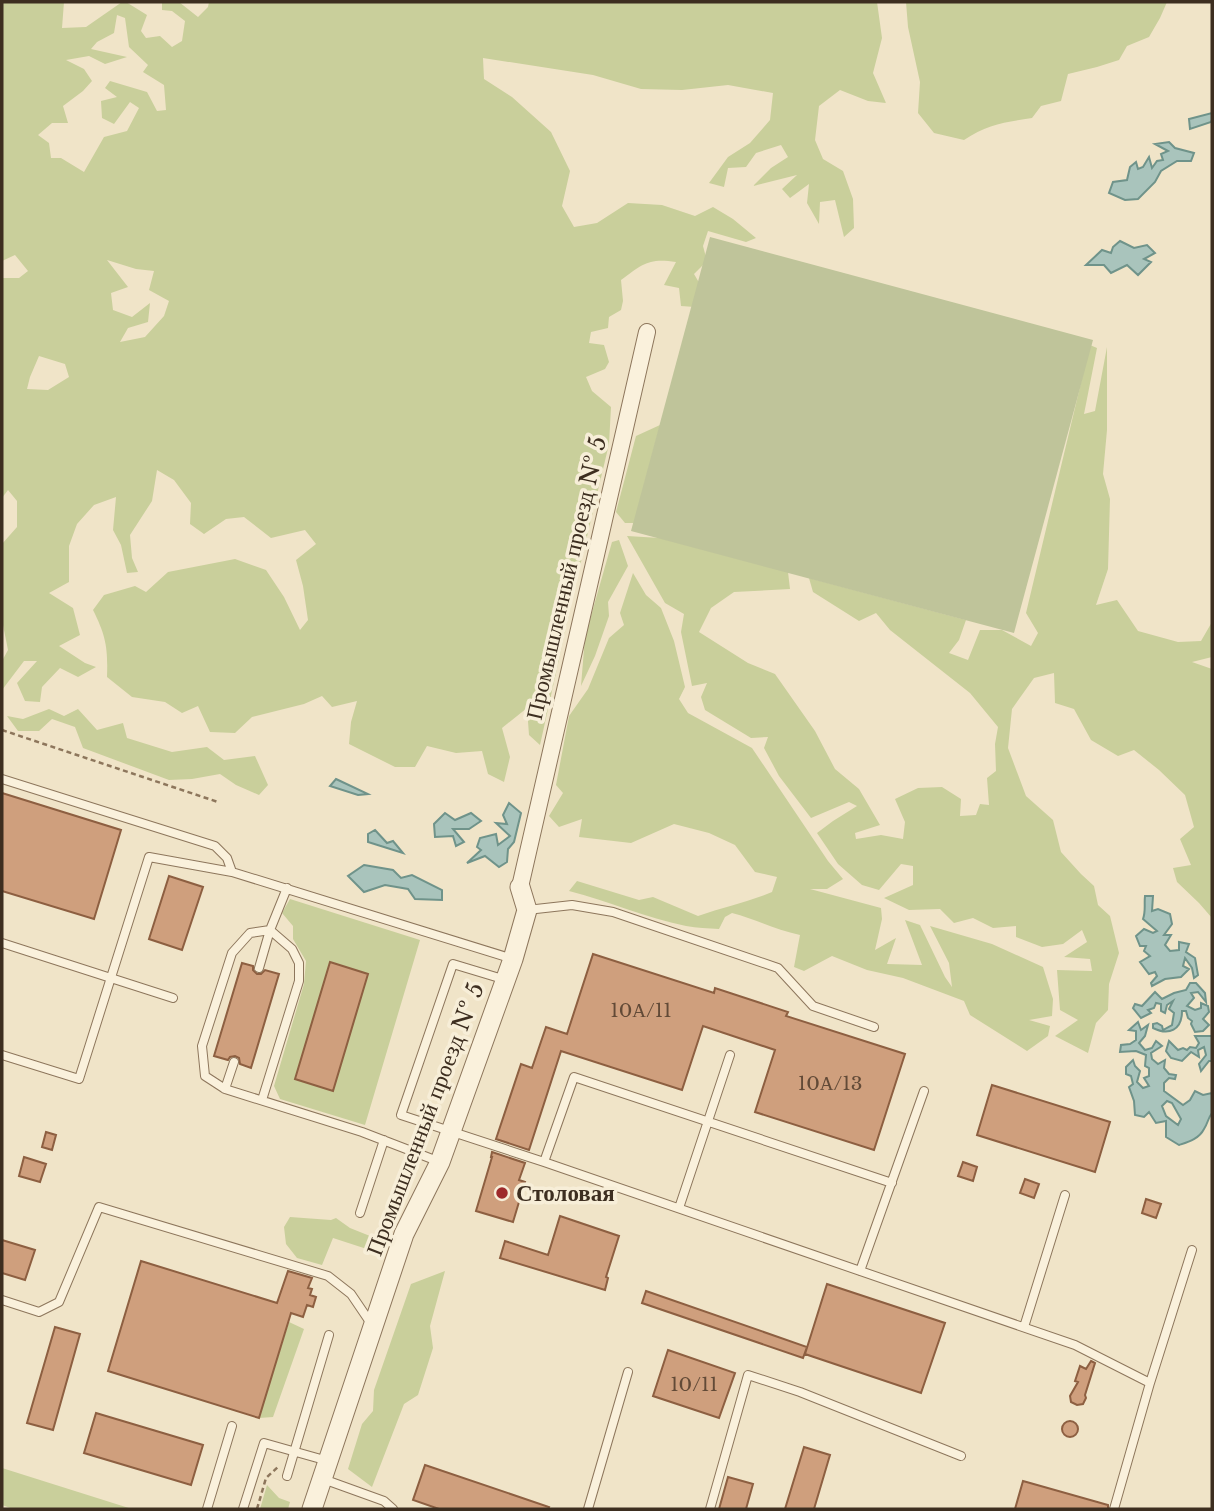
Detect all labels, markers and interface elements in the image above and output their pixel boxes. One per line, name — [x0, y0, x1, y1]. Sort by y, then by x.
street label: Промышленный проезд № 5 — [520, 434, 612, 722]
street label: Промышленный проезд № 5 — [360, 979, 490, 1259]
house number: 10А/11 — [610, 999, 672, 1022]
house number: 10А/13 — [798, 1072, 862, 1095]
place label: Столовая — [516, 1179, 615, 1207]
marker: Столовая — [494, 1185, 510, 1201]
house number: 10/11 — [670, 1373, 718, 1396]

